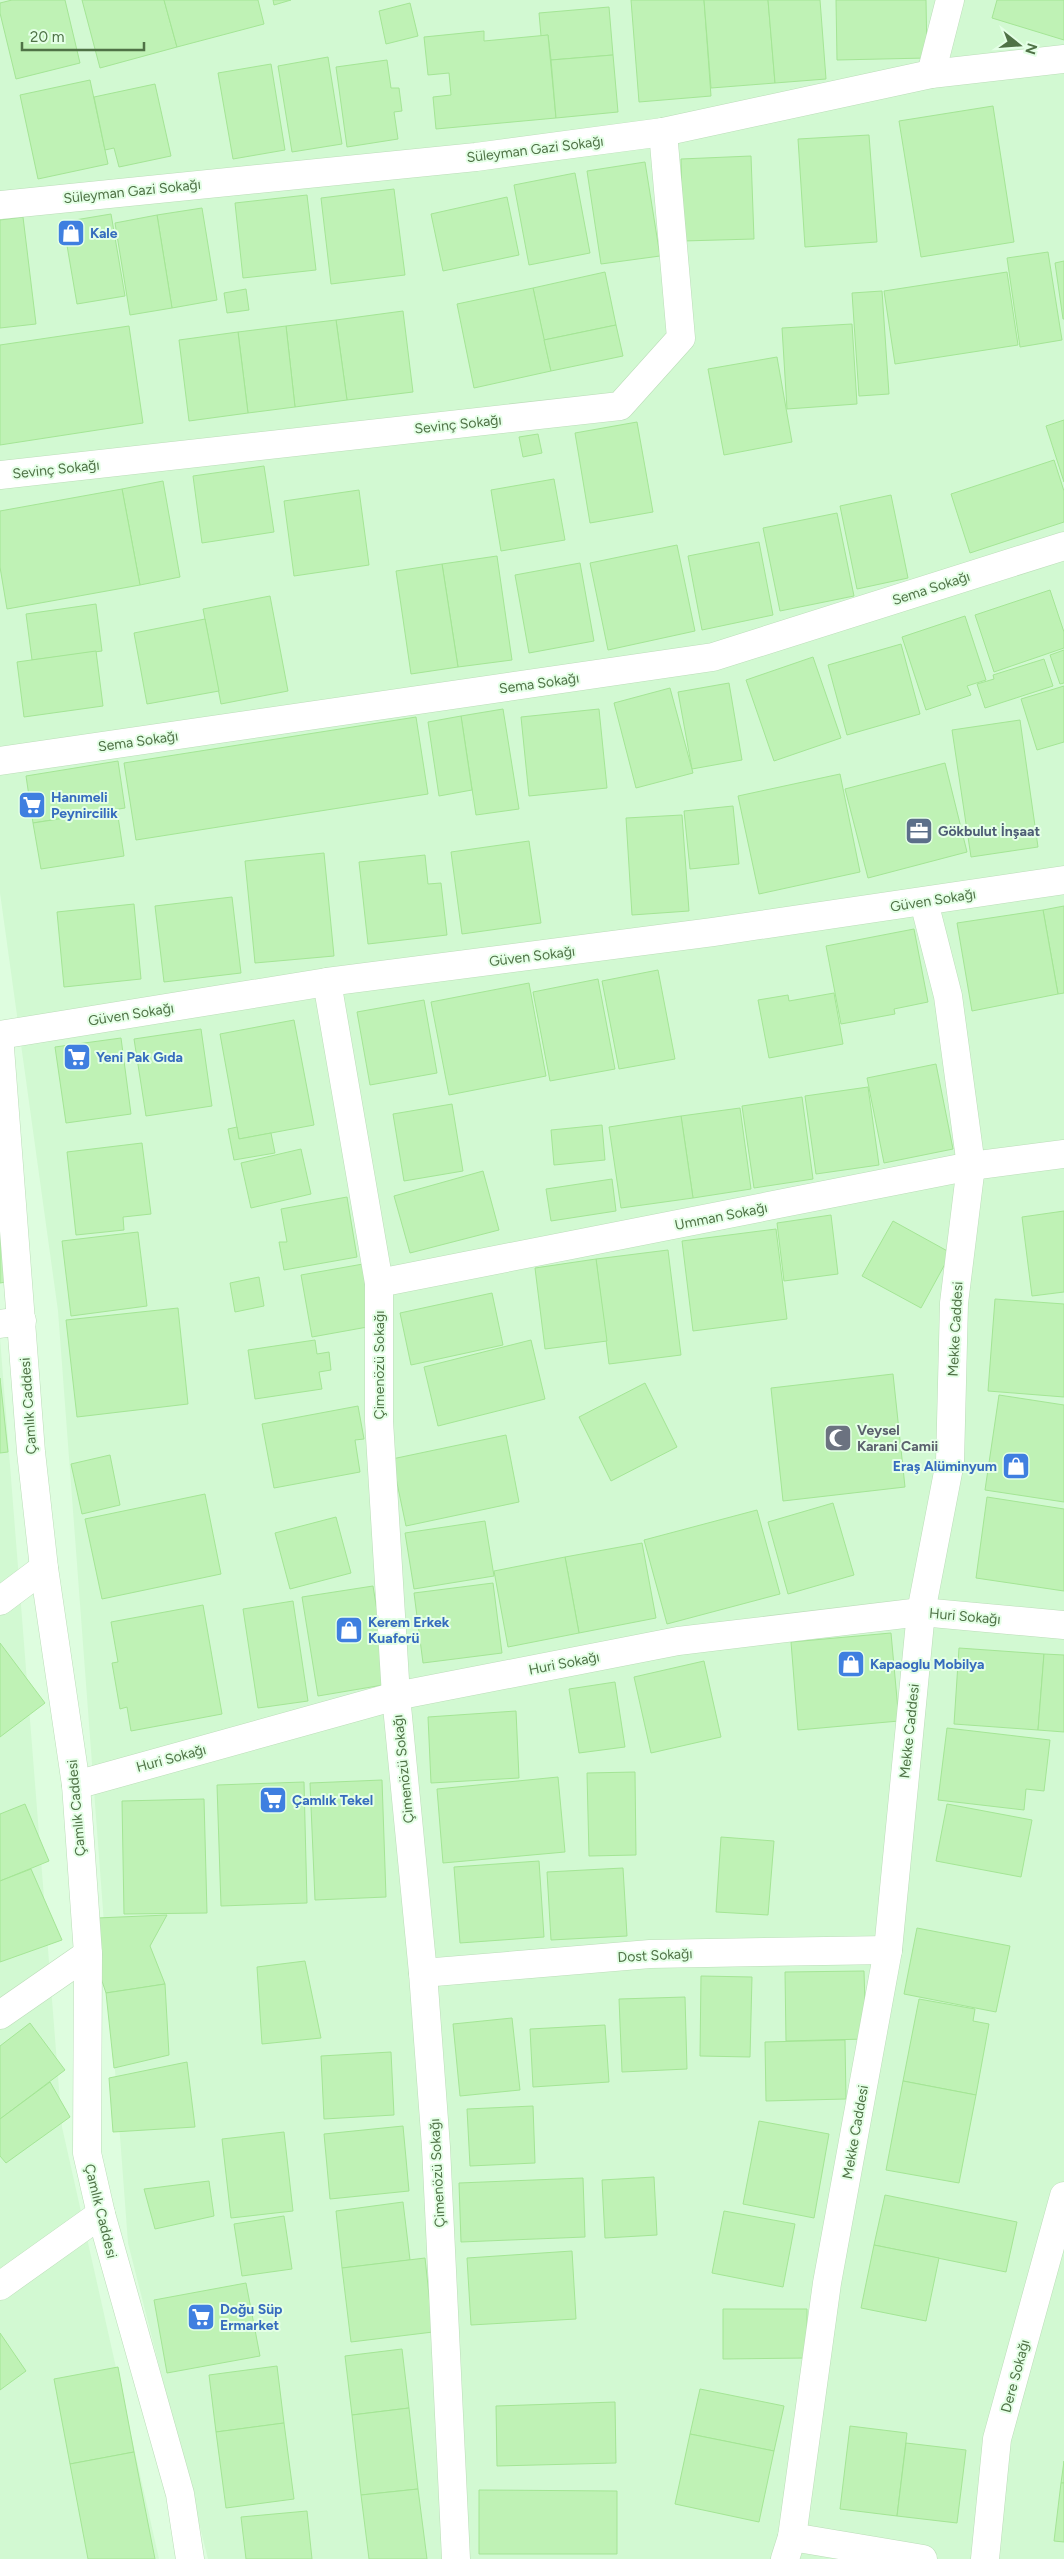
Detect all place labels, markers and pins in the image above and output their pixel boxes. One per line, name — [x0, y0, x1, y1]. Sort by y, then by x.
shop icon: Kale — [56, 218, 86, 248]
place label: Kale — [90, 225, 118, 242]
place label: Hanımeli Peynircilik — [51, 789, 118, 822]
supermarket icon: Hanımeli Peynircilik — [17, 790, 47, 820]
office icon: Gökbulut İnşaat — [904, 816, 934, 846]
place label: Gökbulut İnşaat — [938, 823, 1040, 840]
supermarket icon: Yeni Pak Gıda — [62, 1042, 92, 1072]
place label: Yeni Pak Gıda — [96, 1049, 183, 1066]
place label: Veysel Karani Camii — [857, 1422, 938, 1455]
mosque icon: Veysel Karani Camii — [823, 1423, 853, 1453]
shop icon: Eraş Alüminyum — [1001, 1451, 1031, 1481]
place label: Eraş Alüminyum — [893, 1458, 997, 1475]
place label: Kerem Erkek Kuaforü — [368, 1614, 450, 1647]
shop icon: Kerem Erkek Kuaforü — [334, 1615, 364, 1645]
shop icon: Kapaoglu Mobilya — [836, 1649, 866, 1679]
place label: Kapaoglu Mobilya — [870, 1656, 984, 1673]
supermarket icon: Çamlık Tekel — [258, 1785, 288, 1815]
place label: Çamlık Tekel — [292, 1792, 373, 1809]
place label: Doğu Süp Ermarket — [220, 2301, 283, 2334]
supermarket icon: Doğu Süp Ermarket — [186, 2302, 216, 2332]

